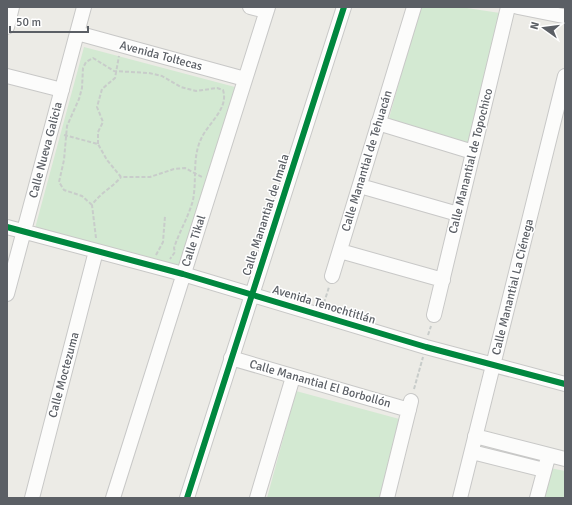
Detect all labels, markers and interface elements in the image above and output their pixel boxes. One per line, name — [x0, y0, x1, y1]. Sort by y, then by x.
scale bar — [10, 8, 88, 34]
north arrow — [524, 8, 564, 48]
text: 50 m — [16, 15, 41, 30]
text: N — [528, 20, 542, 31]
street label: Avenida Toltecas — [118, 38, 204, 74]
street label: Calle Manantial de Topochico — [446, 87, 496, 235]
street label: Calle Manantial de Tehuacán — [338, 89, 396, 233]
street label: Calle Nueva Galicia — [26, 100, 66, 200]
street label: Calle Manantial de Imala — [239, 152, 293, 278]
street label: Calle Tikal — [179, 213, 210, 269]
street label: Calle Manantial La Ciénega — [489, 217, 537, 357]
street label: Avenida Tenochtitlán — [271, 282, 377, 328]
street label: Calle Moctezuma — [45, 331, 83, 419]
street label: Calle Manantial El Borbollón — [248, 357, 392, 411]

